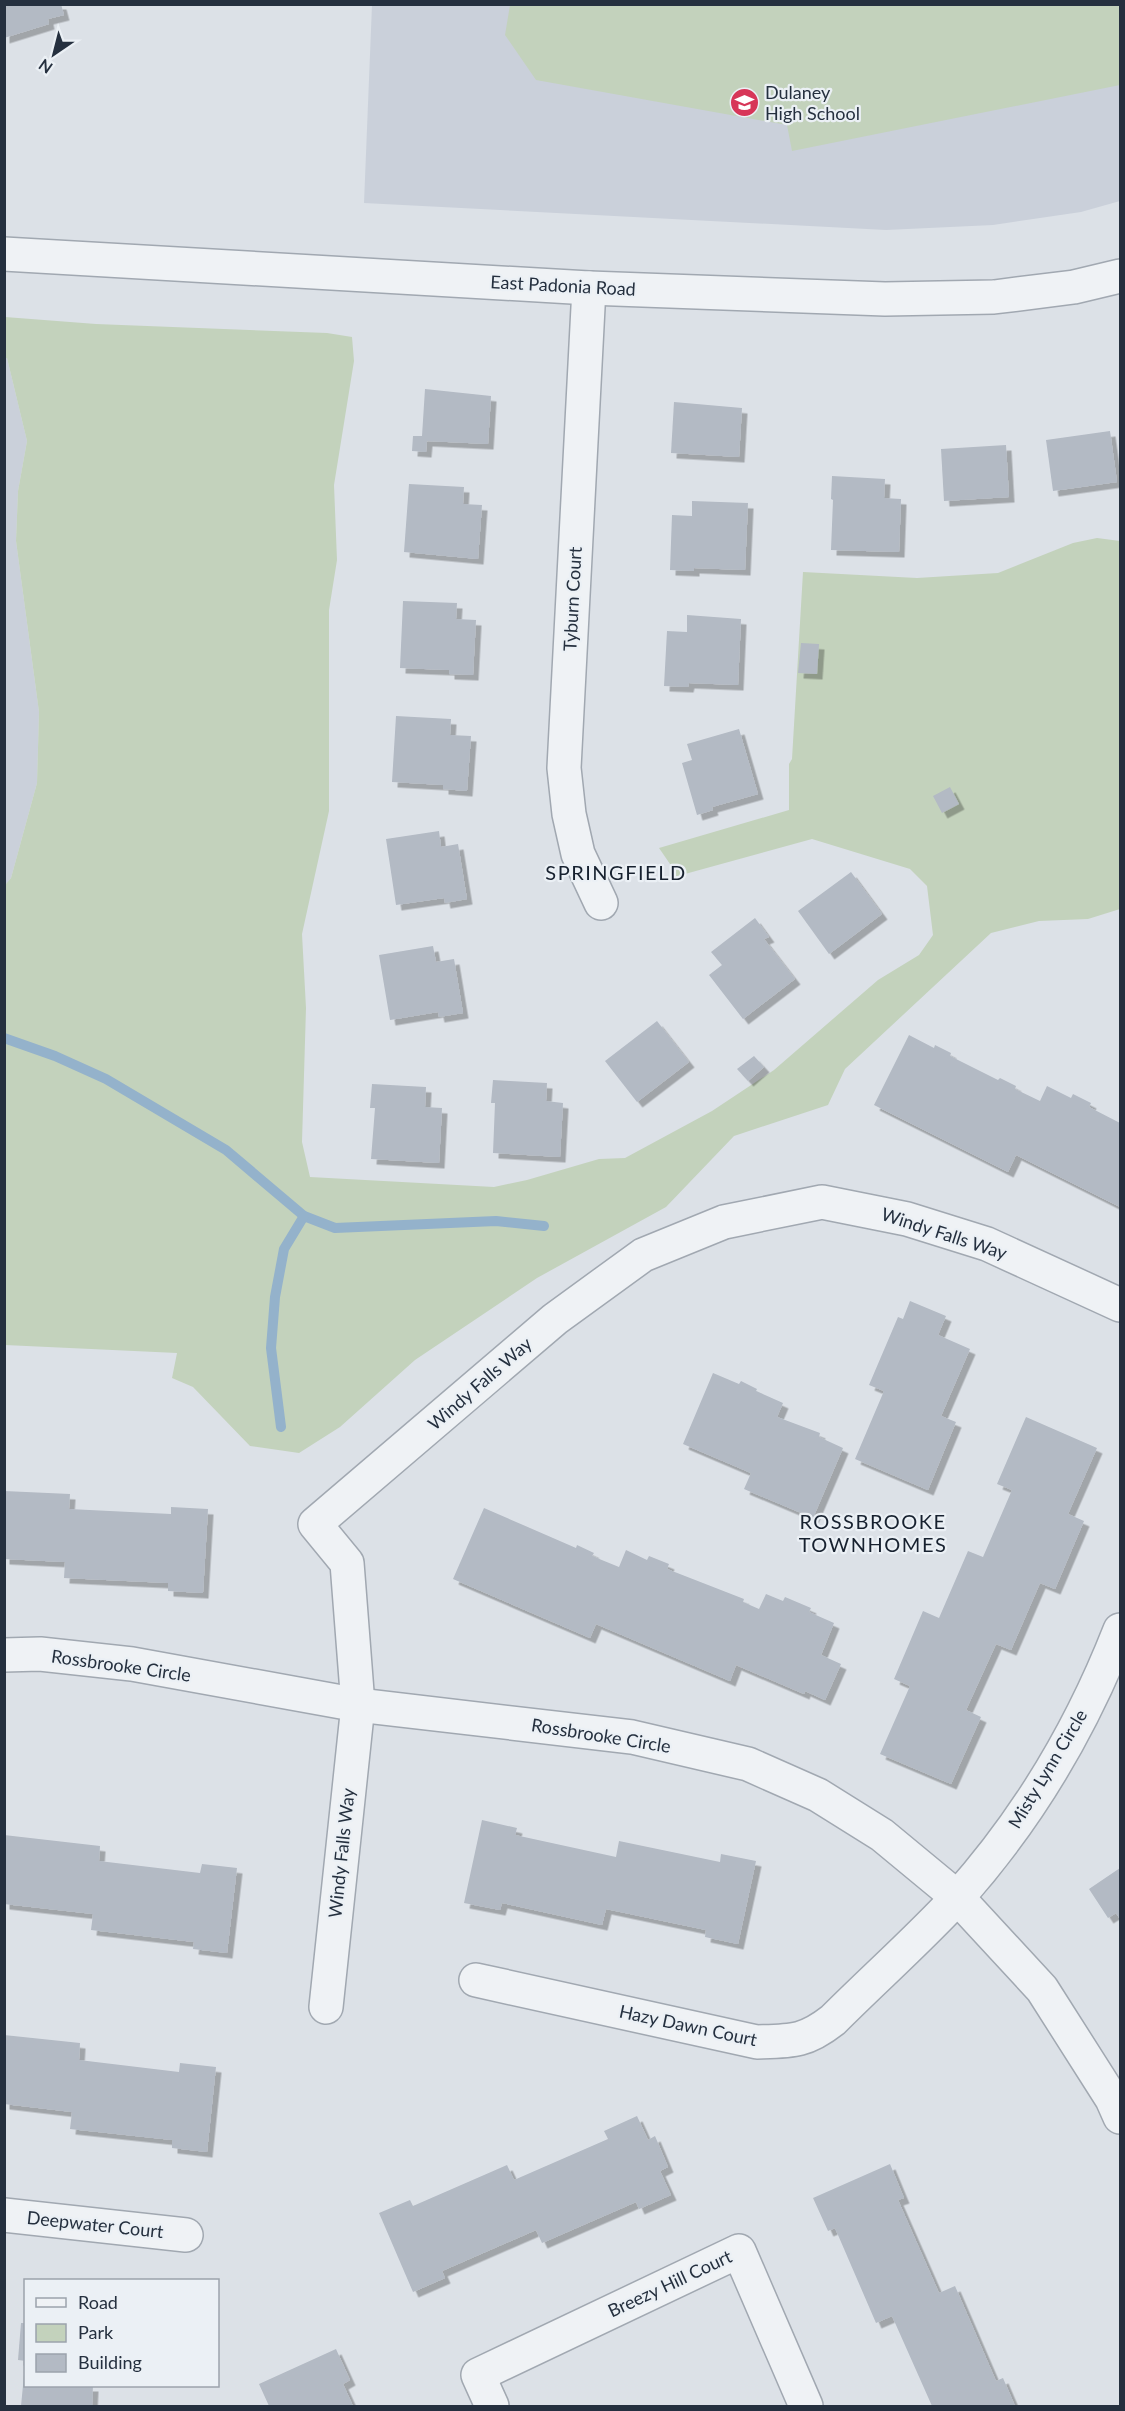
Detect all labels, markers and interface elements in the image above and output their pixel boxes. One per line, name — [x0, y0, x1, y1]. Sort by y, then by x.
north arrow — [24, 24, 84, 84]
text: N — [35, 55, 56, 78]
place label: Dulaney High School — [765, 81, 860, 124]
school or university icon: Dulaney High School — [728, 87, 760, 119]
street label: East Padonia Road — [490, 270, 636, 300]
street label: Tyburn Court — [558, 546, 586, 652]
district label: SPRINGFIELD — [545, 860, 687, 884]
street label: Windy Falls Way — [879, 1202, 1010, 1264]
street label: Windy Falls Way — [423, 1332, 536, 1434]
district label: ROSSBROOKE TOWNHOMES — [799, 1509, 947, 1556]
street label: Rossbrooke Circle — [50, 1644, 192, 1686]
street label: Misty Lynn Circle — [1003, 1705, 1091, 1832]
street label: Rossbrooke Circle — [530, 1713, 672, 1757]
street label: Windy Falls Way — [323, 1786, 359, 1919]
street label: Hazy Dawn Court — [617, 2000, 760, 2050]
street label: Deepwater Court — [26, 2206, 165, 2242]
street label: Breezy Hill Court — [604, 2245, 736, 2321]
legend — [24, 2279, 219, 2387]
text: Road — [78, 2291, 118, 2313]
text: Park — [78, 2321, 114, 2343]
text: Building — [78, 2351, 142, 2373]

